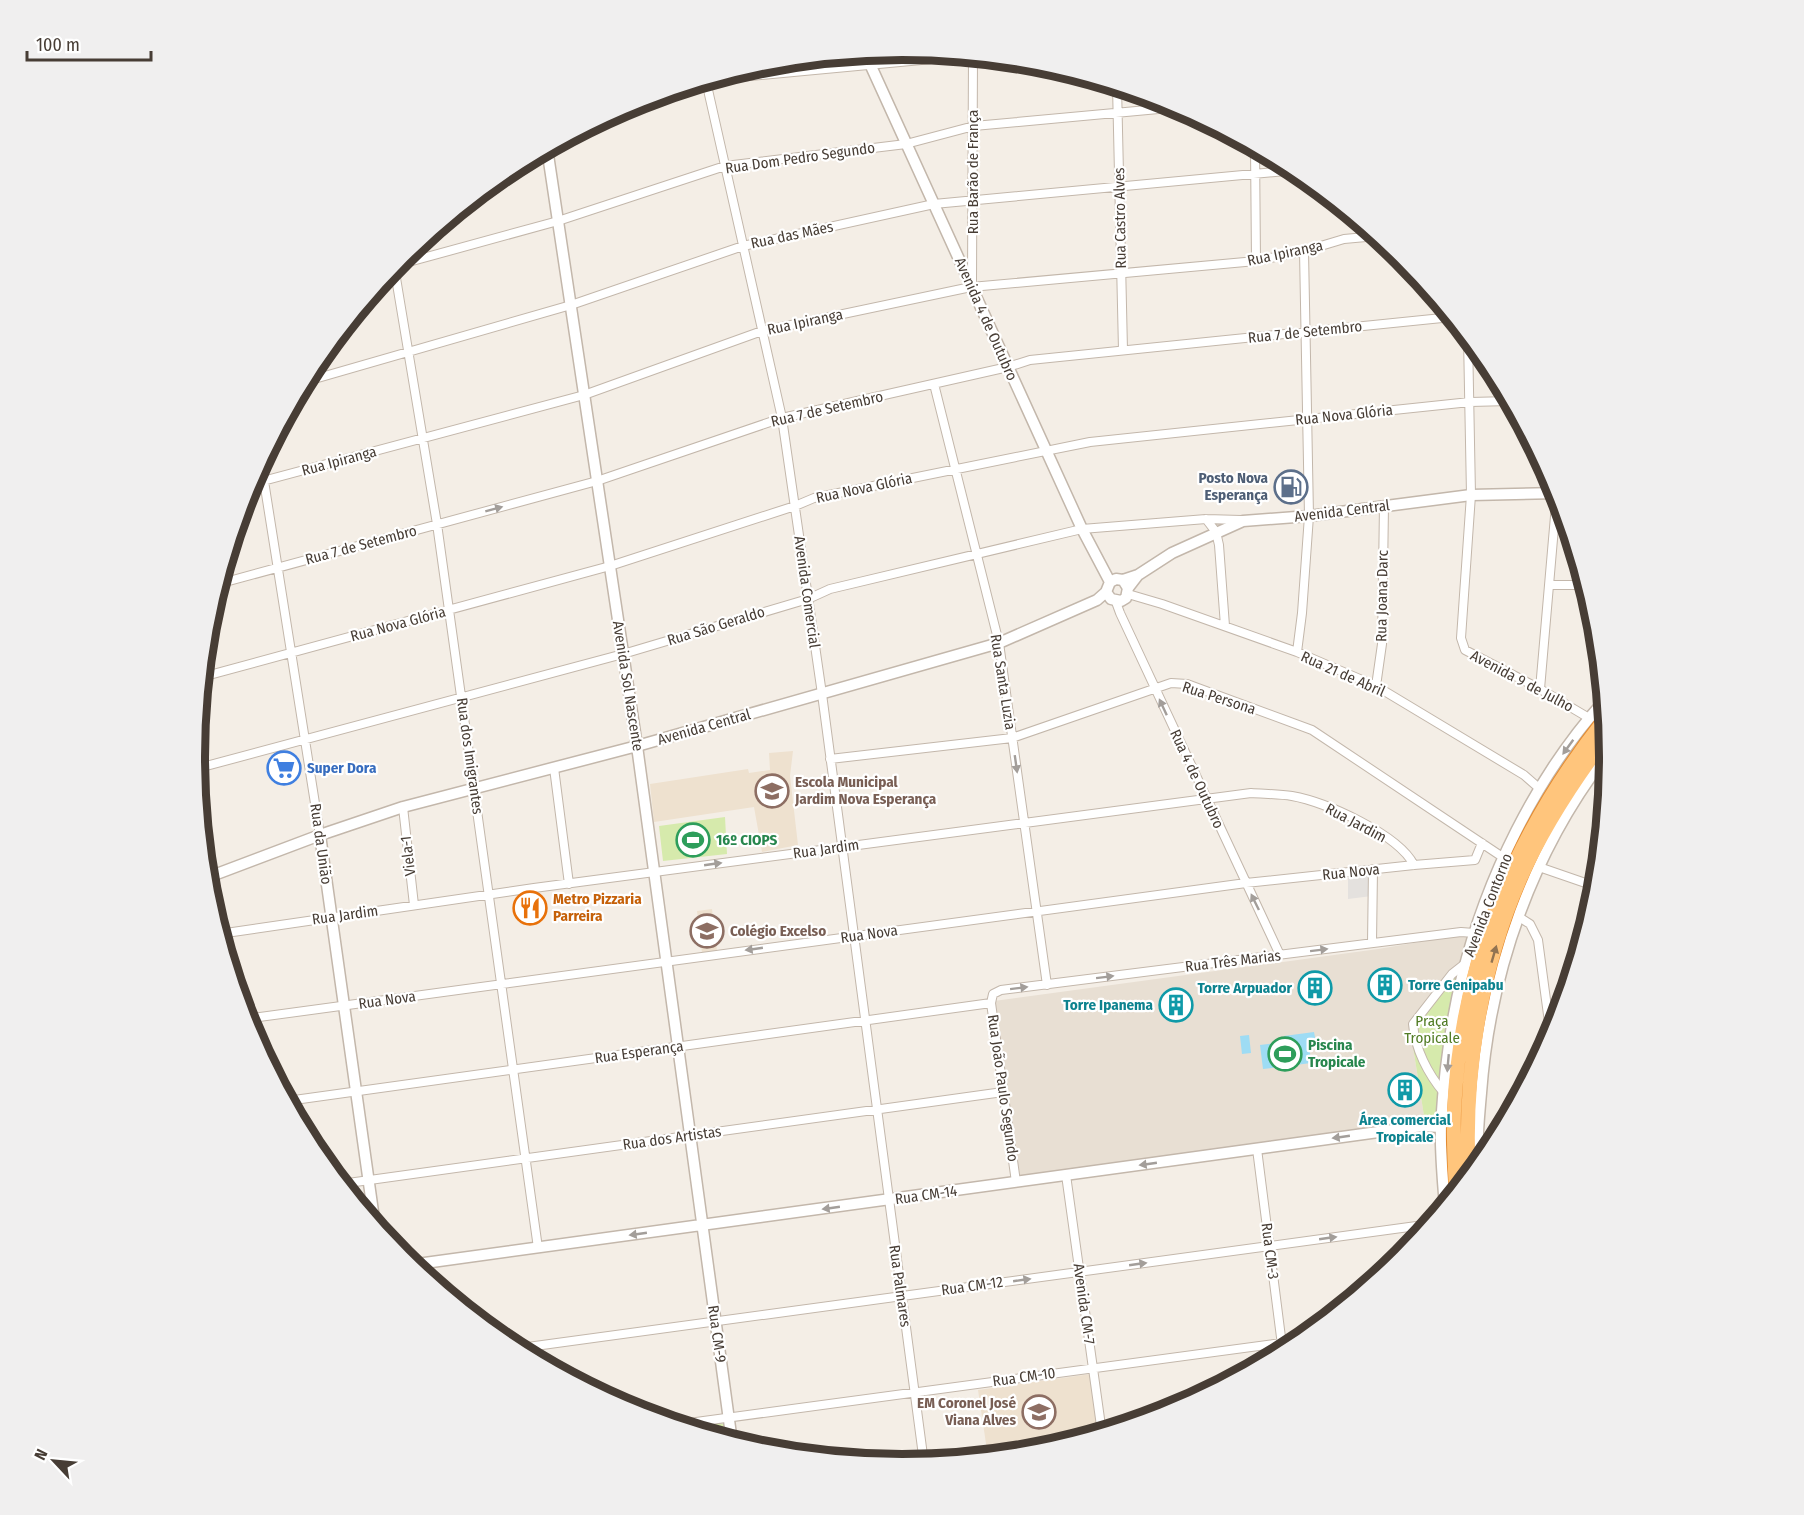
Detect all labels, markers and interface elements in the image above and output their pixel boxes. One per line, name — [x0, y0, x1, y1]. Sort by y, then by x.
scale bar — [27, 24, 152, 62]
text: 100 m — [36, 34, 80, 56]
street label: Rua Barão de França — [964, 110, 982, 234]
street label: Rua Dom Pedro Segundo — [724, 139, 876, 177]
street label: Rua Castro Alves — [1110, 167, 1130, 269]
street label: Rua das Mães — [749, 217, 835, 253]
street label: Rua Ipiranga — [1246, 236, 1324, 270]
street label: Avenida 4 de Outubro — [951, 255, 1021, 383]
street label: Rua Ipiranga — [766, 305, 844, 339]
street label: Rua 7 de Setembro — [1247, 317, 1363, 347]
street label: Rua 7 de Setembro — [769, 387, 885, 431]
street label: Rua Nova Glória — [1294, 401, 1394, 429]
street label: Rua Ipiranga — [300, 442, 378, 480]
street label: Rua Nova Glória — [814, 469, 914, 507]
place label: Posto Nova Esperança — [1198, 469, 1269, 505]
fuel station icon: Posto Nova Esperança — [1273, 469, 1309, 505]
street label: Avenida Central — [1293, 496, 1391, 526]
one-way arrow — [485, 504, 503, 513]
street label: Rua 7 de Setembro — [303, 521, 419, 569]
street label: Avenida Comercial — [790, 535, 824, 649]
street label: Rua Joana Darc — [1372, 549, 1392, 642]
street label: Rua Nova Glória — [348, 603, 448, 645]
street label: Rua São Geraldo — [665, 603, 767, 649]
street label: Avenida Sol Nascente — [609, 620, 647, 752]
street label: Rua Santa Luzia — [987, 633, 1019, 731]
street label: Avenida 9 de Julho — [1467, 646, 1577, 716]
street label: Rua 21 de Abril — [1298, 647, 1388, 701]
street label: Rua Persona — [1180, 678, 1258, 718]
street label: Rua dos Imigrantes — [453, 697, 487, 815]
one-way arrow — [1159, 698, 1168, 715]
street label: Avenida Central — [655, 705, 753, 749]
street label: Rua 4 de Outubro — [1166, 727, 1228, 832]
one-way arrow — [1562, 738, 1574, 754]
supermarket icon: Super Dora — [266, 750, 302, 786]
one-way arrow — [1011, 754, 1020, 773]
place label: Super Dora — [307, 759, 377, 777]
school or university icon: Escola Municipal Jardim Nova Esperança — [754, 773, 790, 809]
place label: Escola Municipal Jardim Nova Esperança — [794, 773, 937, 809]
street label: Rua Jardim — [1322, 799, 1390, 847]
street label: Rua da União — [306, 802, 336, 886]
sports icon: 16º CIOPS — [675, 822, 711, 858]
place label: 16º CIOPS — [716, 831, 777, 849]
street label: Viela-1 — [397, 835, 419, 877]
street label: Rua Jardim — [792, 835, 860, 863]
street label: Avenida Contorno — [1460, 851, 1516, 959]
one-way arrow — [703, 860, 722, 869]
street label: Rua Nova — [1321, 860, 1381, 884]
restaurant icon: Metro Pizzaria Parreira — [512, 890, 548, 926]
place label: Metro Pizzaria Parreira — [553, 890, 642, 925]
one-way arrow — [1251, 894, 1260, 911]
street label: Rua Jardim — [311, 901, 379, 929]
school or university icon: Colégio Excelso — [689, 913, 725, 949]
street label: Rua Nova — [839, 921, 899, 947]
place label: Colégio Excelso — [730, 922, 826, 940]
one-way arrow — [745, 945, 764, 954]
one-way arrow — [1309, 945, 1328, 955]
one-way arrow — [1490, 945, 1499, 963]
street label: Rua Três Marias — [1184, 946, 1282, 976]
building icon: Torre Genipabu — [1367, 967, 1403, 1003]
building icon: Torre Arpuador — [1297, 970, 1333, 1006]
one-way arrow — [1095, 973, 1114, 982]
place label: Torre Genipabu — [1408, 976, 1503, 994]
place label: Torre Arpuador — [1197, 979, 1292, 997]
one-way arrow — [1010, 983, 1029, 993]
street label: Rua Nova — [357, 987, 417, 1013]
building icon: Torre Ipanema — [1158, 987, 1194, 1023]
place label: Torre Ipanema — [1063, 996, 1154, 1014]
park label: Praça Tropicale — [1404, 1012, 1460, 1047]
street label: Rua João Paulo Segundo — [984, 1013, 1022, 1163]
sports icon: Piscina Tropicale — [1267, 1036, 1303, 1072]
place label: Piscina Tropicale — [1308, 1036, 1366, 1071]
street label: Rua Esperança — [594, 1037, 684, 1067]
one-way arrow — [1443, 1053, 1453, 1072]
building icon: Área comercial Tropicale — [1387, 1072, 1423, 1108]
place label: Área comercial Tropicale — [1358, 1111, 1452, 1146]
street label: Rua dos Artistas — [622, 1122, 722, 1154]
one-way arrow — [1332, 1133, 1351, 1142]
one-way arrow — [1139, 1160, 1158, 1169]
street label: Rua CM-14 — [894, 1182, 958, 1208]
one-way arrow — [821, 1203, 840, 1212]
street label: Rua CM-3 — [1258, 1222, 1282, 1280]
one-way arrow — [628, 1230, 647, 1239]
one-way arrow — [1318, 1234, 1337, 1243]
street label: Rua Palmares — [885, 1244, 915, 1328]
one-way arrow — [1128, 1259, 1147, 1268]
street label: Avenida CM-7 — [1069, 1262, 1099, 1346]
street label: Rua CM-12 — [940, 1273, 1004, 1299]
one-way arrow — [1012, 1275, 1031, 1284]
street label: Rua CM-9 — [704, 1304, 730, 1364]
street label: Rua CM-10 — [991, 1364, 1057, 1390]
place label: EM Coronel José Viana Alves — [917, 1394, 1016, 1429]
school or university icon: EM Coronel José Viana Alves — [1021, 1394, 1057, 1430]
north arrow — [24, 1431, 84, 1491]
text: N — [30, 1446, 52, 1463]

